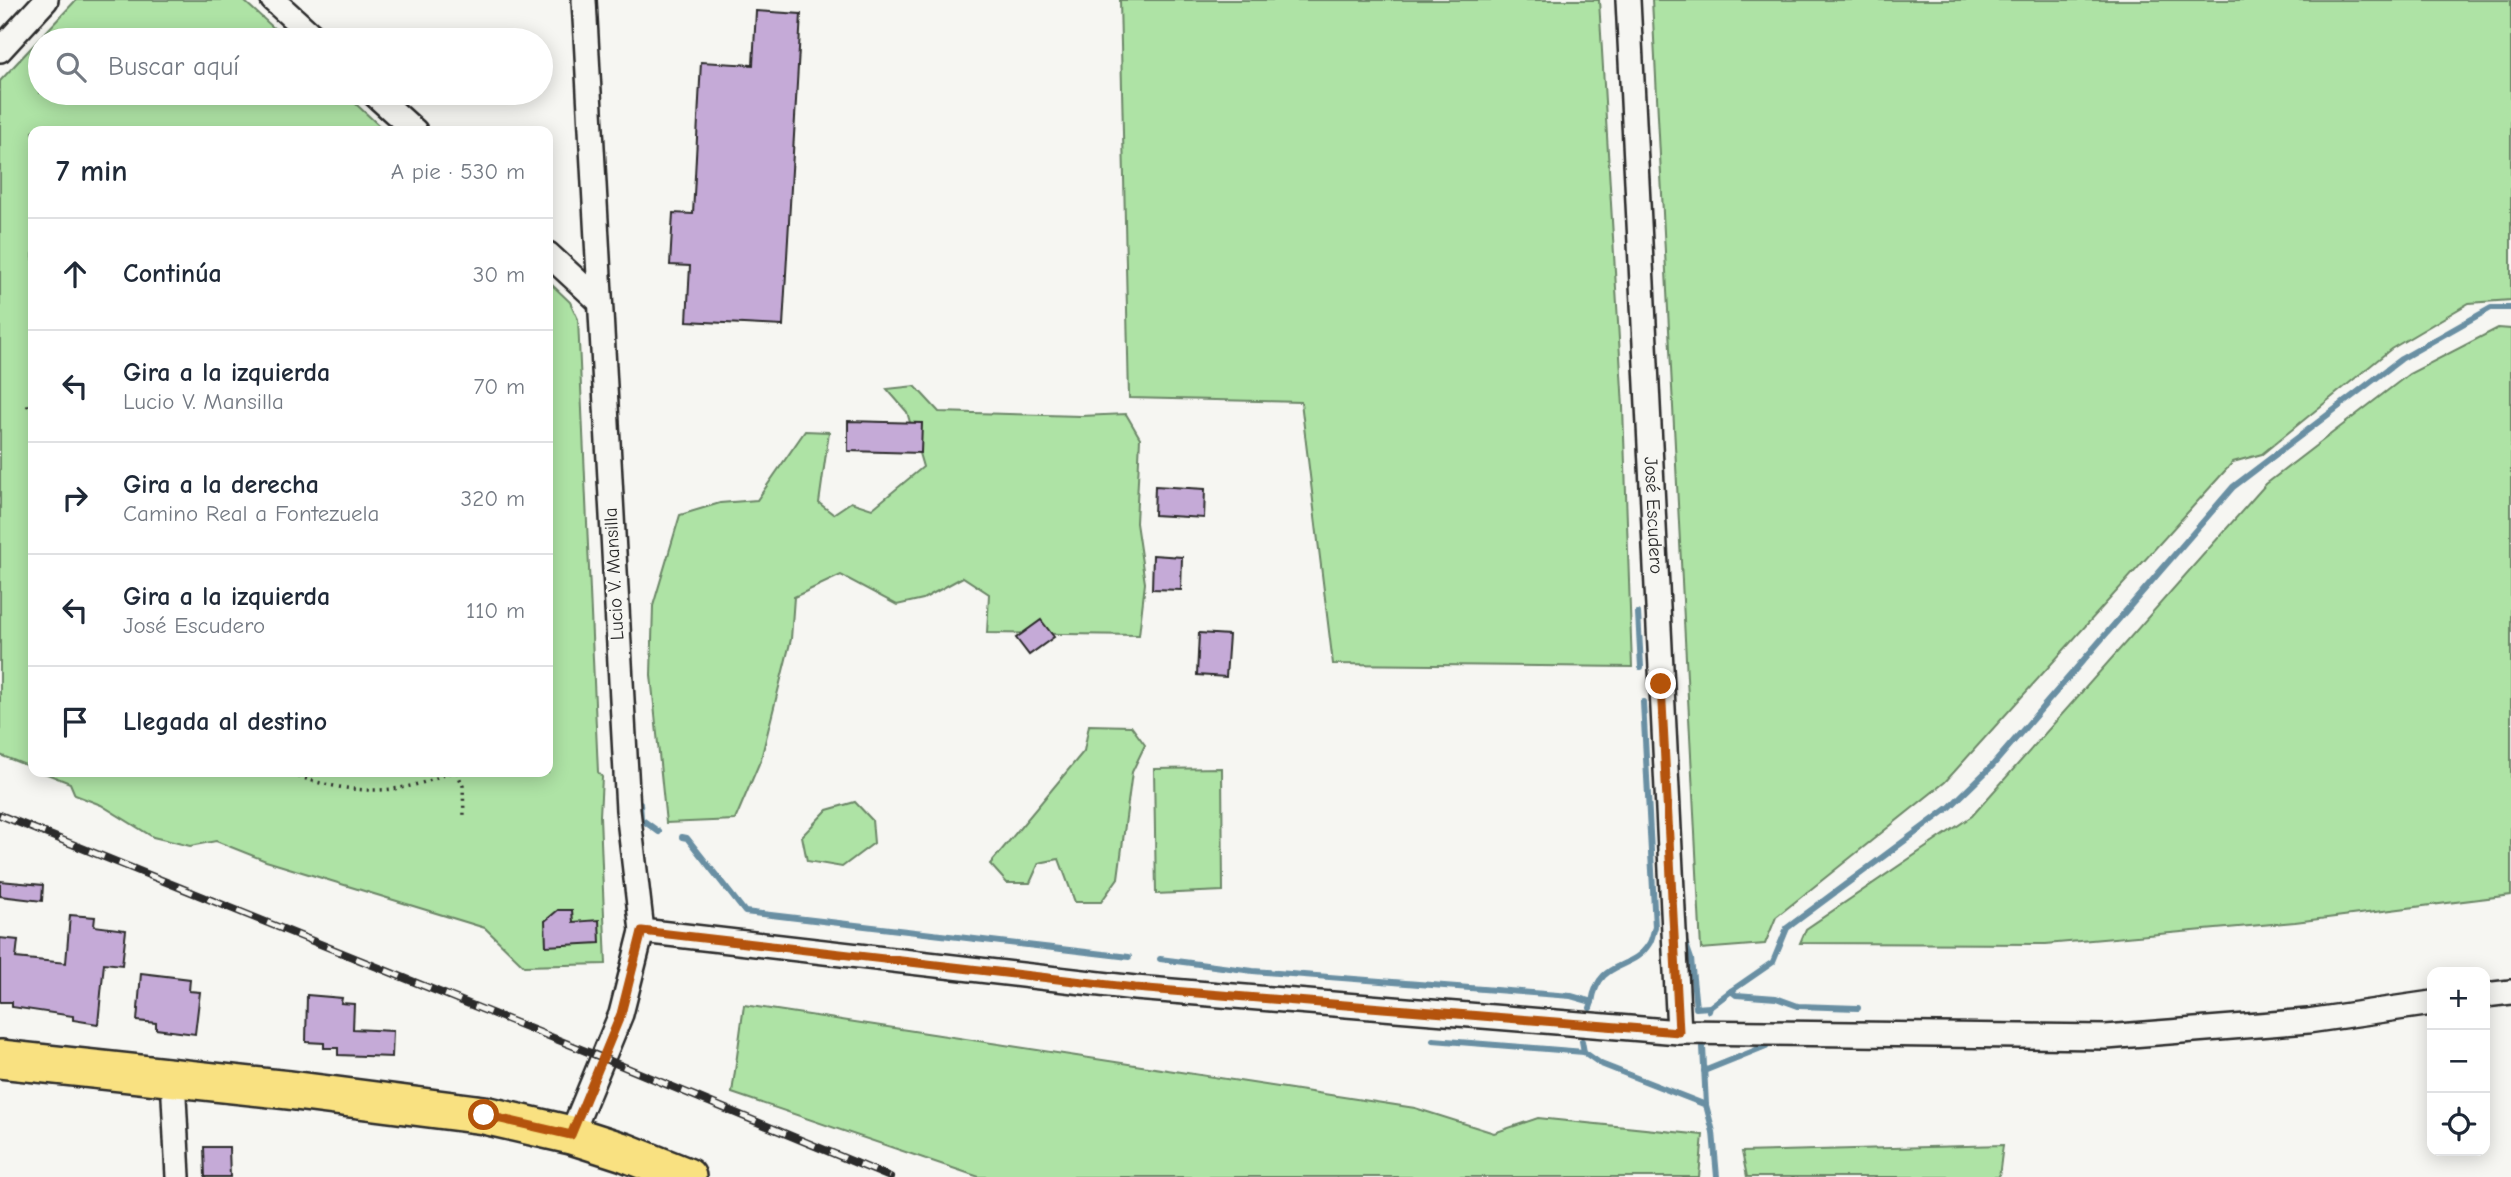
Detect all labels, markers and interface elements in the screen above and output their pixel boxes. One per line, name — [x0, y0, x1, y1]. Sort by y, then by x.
search box — [28, 28, 553, 105]
icon: search — [52, 48, 90, 86]
text: Buscar aquí — [108, 52, 239, 82]
text: 7 min — [56, 154, 128, 189]
text: A pie · 530 m — [391, 158, 525, 185]
icon: ahead — [56, 255, 94, 293]
text: Continúa — [123, 259, 222, 289]
text: 30 m — [473, 261, 525, 288]
text: Gira a la izquierda — [123, 358, 330, 388]
icon: left — [56, 367, 94, 405]
text: 70 m — [473, 373, 525, 400]
text: Lucio V. Mansilla — [123, 388, 284, 415]
street label: José Escudero — [1640, 456, 1667, 575]
text: Gira a la derecha — [123, 470, 319, 500]
icon: right — [56, 479, 94, 517]
text: 320 m — [461, 485, 525, 512]
text: Camino Real a Fontezuela — [123, 500, 379, 527]
street label: Lucio V. Mansilla — [600, 507, 628, 641]
text: Gira a la izquierda — [123, 582, 330, 612]
icon: left — [56, 591, 94, 629]
text: 110 m — [466, 597, 525, 624]
text: José Escudero — [123, 612, 265, 639]
route end — [1645, 668, 1676, 699]
icon: arrive — [56, 703, 94, 741]
text: Llegada al destino — [123, 707, 327, 737]
map controls — [2427, 967, 2490, 1156]
button: + — [2427, 967, 2490, 1030]
button: − — [2427, 1030, 2490, 1093]
button: locate — [2427, 1093, 2490, 1156]
route start — [468, 1099, 499, 1130]

